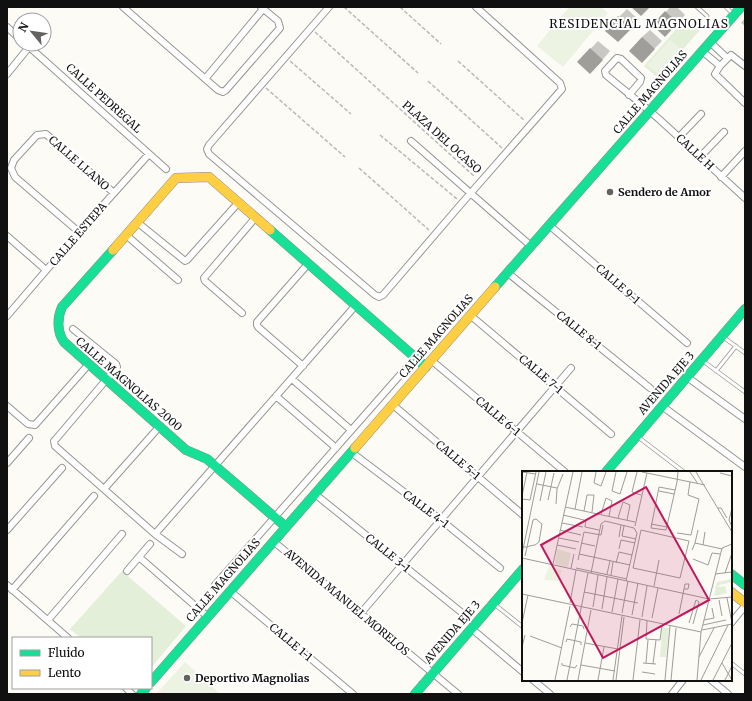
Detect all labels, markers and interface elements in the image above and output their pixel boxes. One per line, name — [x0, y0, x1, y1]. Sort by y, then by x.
north arrow — [12, 12, 52, 52]
district label: RESIDENCIAL MAGNOLIAS — [549, 16, 729, 31]
text: N — [15, 20, 32, 34]
street label: CALLE MAGNOLIAS — [610, 47, 690, 137]
street label: CALLE PEDREGAL — [63, 60, 145, 136]
street label: PLAZA DEL OCASO — [400, 98, 485, 176]
street label: CALLE H — [673, 131, 717, 173]
street label: CALLE LLANO — [46, 133, 112, 193]
place label: Sendero de Amor — [618, 185, 711, 199]
marker: Sendero de Amor — [605, 187, 615, 197]
street label: CALLE ESTEPA — [46, 199, 110, 269]
street label: CALLE 9-1 — [593, 261, 643, 307]
street label: CALLE MAGNOLIAS — [396, 291, 476, 381]
street label: CALLE 8-1 — [554, 308, 604, 352]
street label: CALLE MAGNOLIAS 2000 — [73, 334, 185, 434]
street label: AVENIDA EJE 3 — [634, 349, 697, 418]
street label: CALLE 7-1 — [516, 352, 566, 396]
street label: CALLE 6-1 — [473, 393, 523, 439]
street label: CALLE 5-1 — [433, 437, 483, 483]
inset map — [522, 471, 732, 681]
street label: CALLE 4-1 — [400, 487, 452, 531]
street label: CALLE 3-1 — [363, 531, 413, 575]
street label: CALLE MAGNOLIAS — [183, 535, 263, 625]
street label: AVENIDA MANUEL MORELOS — [281, 545, 413, 659]
street label: AVENIDA EJE 3 — [420, 598, 483, 667]
street label: CALLE 1-1 — [267, 620, 315, 664]
legend — [12, 637, 152, 689]
text: Fluido — [48, 645, 85, 660]
text: Lento — [48, 665, 81, 680]
place label: Deportivo Magnolias — [195, 671, 310, 685]
marker: Deportivo Magnolias — [182, 673, 192, 683]

